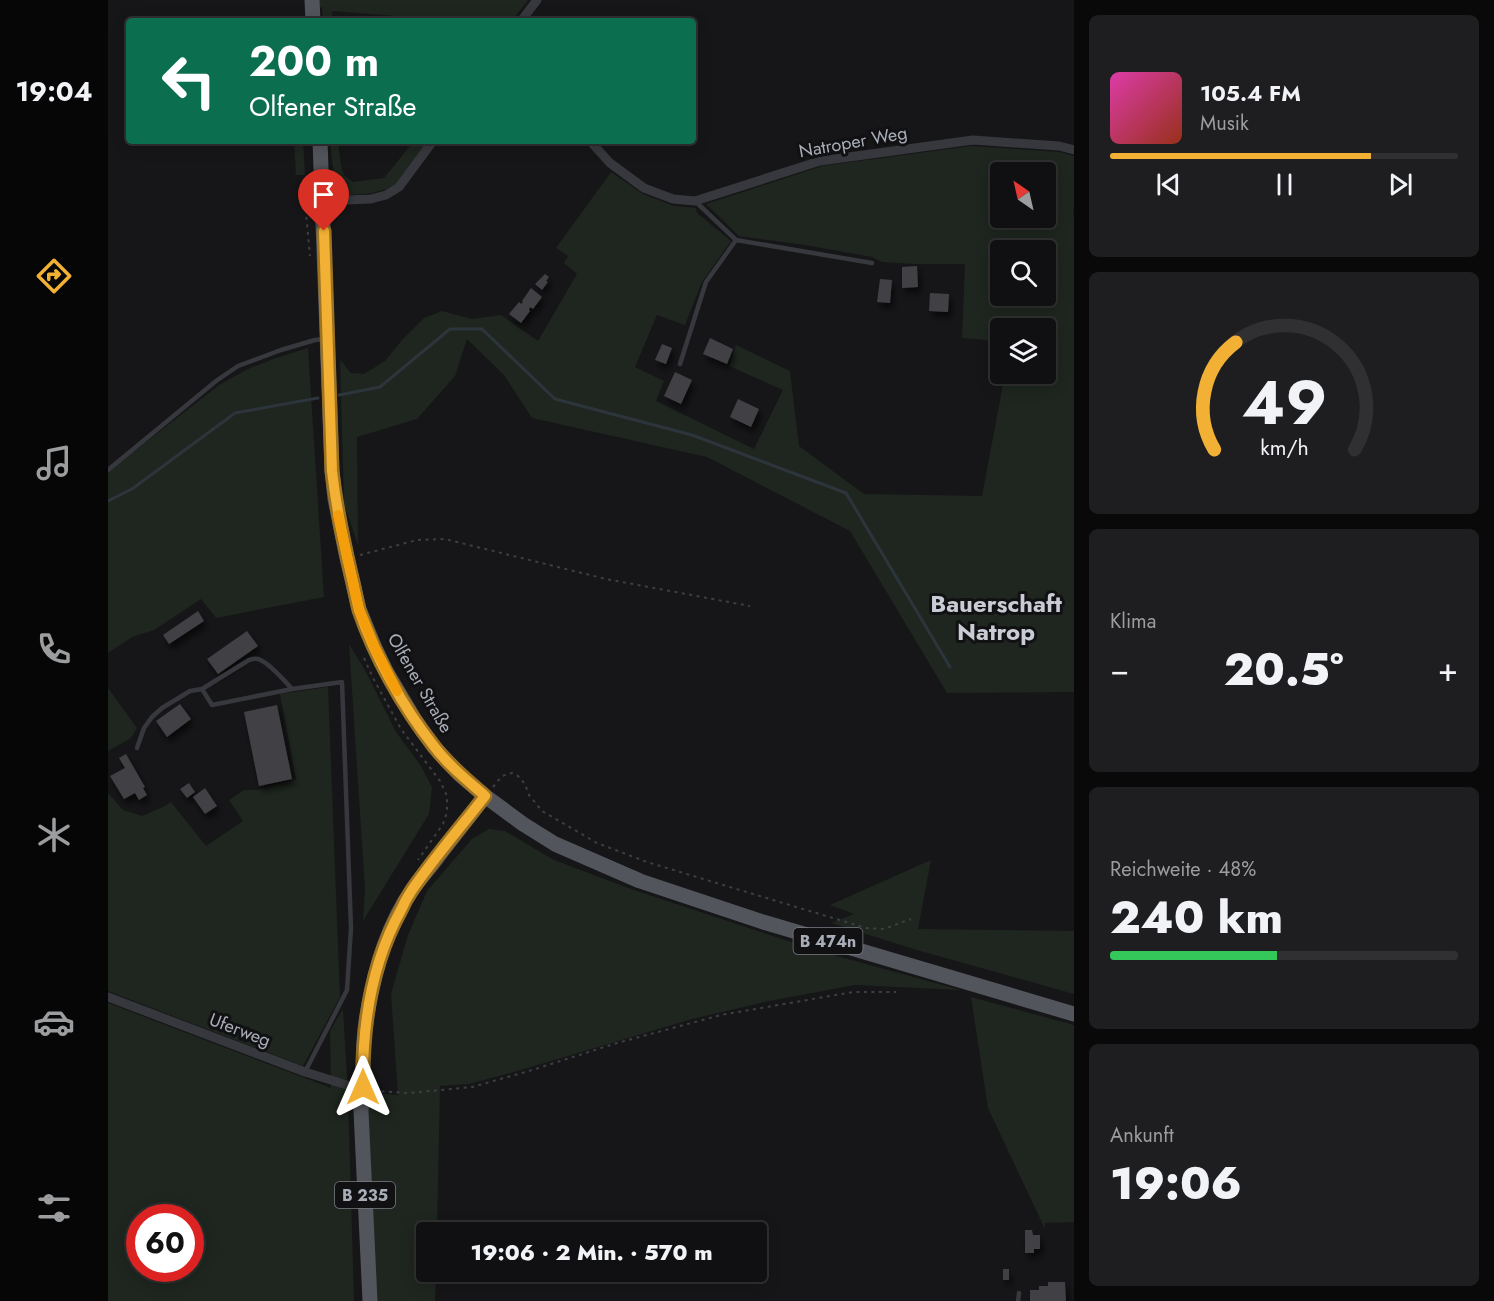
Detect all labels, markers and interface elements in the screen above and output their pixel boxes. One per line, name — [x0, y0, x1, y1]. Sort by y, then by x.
text: 200 m — [249, 31, 379, 92]
icon: left — [150, 42, 228, 120]
text: 19:04 — [15, 72, 93, 111]
text: 105.4 FM — [1200, 77, 1301, 109]
text: Olfener Straße — [249, 87, 416, 126]
text: Musik — [1200, 109, 1249, 138]
street label: Natroper Weg — [797, 120, 909, 164]
north arrow — [990, 162, 1056, 228]
map controls — [990, 162, 1056, 384]
icon: previous — [1152, 168, 1185, 201]
icon: pause — [1268, 168, 1301, 201]
icon: next — [1384, 168, 1417, 201]
pin — [298, 169, 349, 231]
icon: arrive — [307, 178, 340, 211]
button: search — [990, 240, 1056, 306]
icon: directions — [33, 255, 75, 297]
button: layers — [990, 318, 1056, 384]
text: 49 — [1241, 357, 1327, 447]
text: km/h — [1260, 433, 1308, 464]
icon: music — [33, 442, 75, 484]
district label: Bauerschaft Natrop — [930, 586, 1062, 649]
text: Klima — [1110, 607, 1156, 636]
icon: phone — [33, 628, 75, 670]
street label: Olfener Straße — [381, 628, 459, 738]
text: 20.5° — [1224, 637, 1344, 702]
text: − — [1110, 646, 1129, 693]
text: + — [1438, 646, 1458, 693]
icon: climate — [33, 814, 75, 856]
text: Reichweite · 48% — [1110, 855, 1256, 884]
text: 240 km — [1110, 885, 1283, 950]
road number: B 474n — [794, 928, 862, 954]
icon: car — [33, 1001, 75, 1043]
street label: Uferweg — [206, 1006, 274, 1054]
position arrow — [331, 1055, 395, 1119]
text: Ankunft — [1110, 1121, 1174, 1150]
text: 19:06 — [1110, 1151, 1242, 1216]
road number: B 235 — [335, 1182, 395, 1208]
icon: filters — [33, 1187, 75, 1229]
speed limit sign: 60 — [126, 1204, 204, 1282]
text: 19:06 · 2 Min. · 570 m — [471, 1236, 712, 1268]

